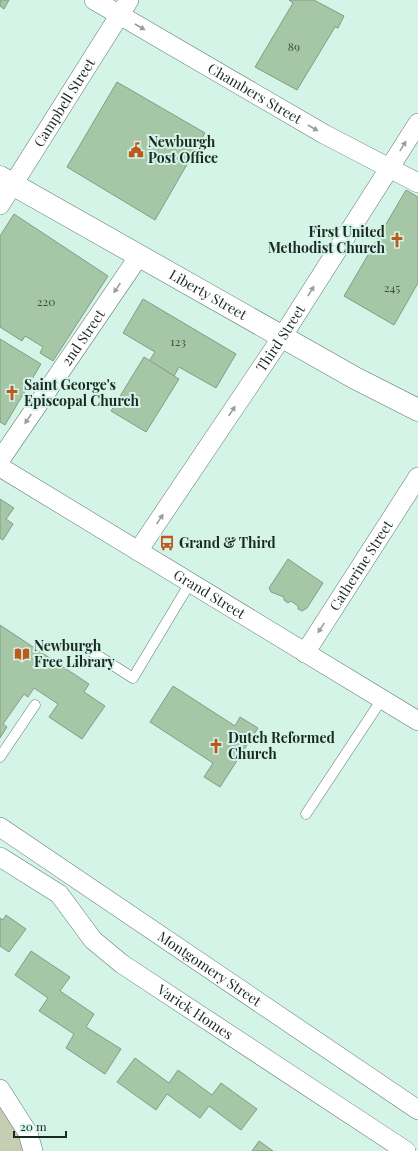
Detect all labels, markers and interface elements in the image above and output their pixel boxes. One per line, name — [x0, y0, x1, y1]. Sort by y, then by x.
one-way arrow — [134, 23, 146, 30]
house number: 89 — [288, 38, 300, 54]
street label: Campbell Street — [29, 53, 100, 150]
street label: Chambers Street — [204, 58, 306, 129]
one-way arrow — [307, 124, 319, 131]
place label: Newburgh Post Office — [148, 132, 218, 167]
one-way arrow — [400, 140, 407, 151]
public building icon: Newburgh Post Office — [127, 141, 145, 159]
place label: First United Methodist Church — [268, 222, 386, 257]
church icon: First United Methodist Church — [388, 231, 406, 249]
street label: Liberty Street — [166, 265, 251, 324]
house number: 245 — [384, 279, 400, 295]
one-way arrow — [113, 283, 121, 293]
one-way arrow — [307, 286, 315, 296]
house number: 220 — [37, 293, 55, 309]
street label: Third Street — [251, 300, 310, 375]
street label: 2nd Street — [57, 305, 109, 369]
house number: 123 — [170, 333, 186, 349]
place label: Saint George's Episcopal Church — [24, 375, 139, 410]
church icon: Saint George's Episcopal Church — [3, 384, 21, 402]
one-way arrow — [228, 406, 236, 416]
one-way arrow — [24, 413, 32, 424]
one-way arrow — [156, 514, 164, 524]
street label: Catherine Street — [325, 516, 397, 614]
place label: Grand & Third — [179, 533, 276, 552]
bus stop icon: Grand & Third — [158, 534, 176, 552]
street label: Grand Street — [170, 565, 250, 623]
one-way arrow — [318, 622, 325, 634]
place label: Newburgh Free Library — [34, 636, 115, 671]
library icon: Newburgh Free Library — [13, 645, 31, 663]
place label: Dutch Reformed Church — [228, 728, 336, 763]
church icon: Dutch Reformed Church — [207, 737, 225, 755]
street label: Montgomery Street — [154, 927, 266, 1011]
street label: Varick Homes — [153, 979, 237, 1044]
scale bar — [14, 1113, 66, 1139]
text: 20 m — [20, 1118, 47, 1134]

